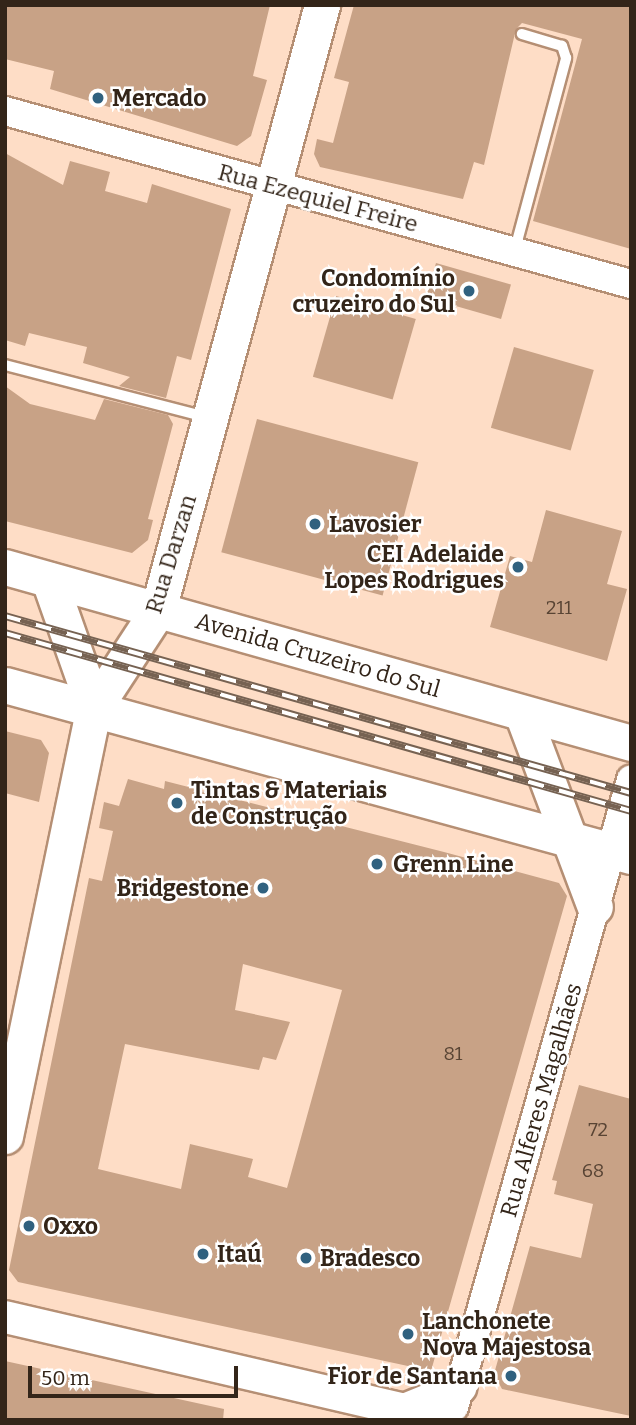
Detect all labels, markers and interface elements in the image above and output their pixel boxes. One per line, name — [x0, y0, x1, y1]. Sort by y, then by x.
place label: Mercado — [112, 84, 206, 112]
marker: Mercado — [90, 90, 106, 106]
street label: Rua Ezequiel Freire — [215, 158, 421, 238]
place label: Condomínio cruzeiro do Sul — [292, 264, 455, 318]
marker: Condomínio cruzeiro do Sul — [461, 283, 477, 299]
street label: Rua Darzan — [140, 491, 202, 617]
place label: Lavosier — [329, 510, 422, 538]
marker: Lavosier — [307, 516, 323, 532]
place label: CEI Adelaide Lopes Rodrigues — [324, 540, 504, 594]
marker: CEI Adelaide Lopes Rodrigues — [510, 559, 526, 575]
house number: 211 — [546, 597, 572, 619]
street label: Avenida Cruzeiro do Sul — [192, 607, 444, 703]
place label: Tintas & Materiais de Construção — [191, 776, 387, 830]
marker: Tintas & Materiais de Construção — [169, 795, 185, 811]
place label: Grenn Line — [393, 850, 514, 878]
marker: Grenn Line — [367, 854, 387, 874]
place label: Bridgestone — [116, 874, 249, 902]
marker: Bridgestone — [255, 880, 271, 896]
street label: Rua Alferes Magalhães — [494, 980, 588, 1220]
house number: 81 — [443, 1043, 463, 1065]
house number: 72 — [588, 1119, 608, 1141]
house number: 68 — [582, 1160, 604, 1182]
place label: Oxxo — [43, 1212, 98, 1240]
marker: Oxxo — [21, 1218, 37, 1234]
place label: Itaú — [217, 1240, 262, 1268]
place label: Bradesco — [320, 1244, 420, 1272]
marker: Itaú — [195, 1246, 211, 1262]
marker: Bradesco — [298, 1250, 314, 1266]
place label: Lanchonete Nova Majestosa — [422, 1307, 591, 1361]
marker: Lanchonete Nova Majestosa — [400, 1326, 416, 1342]
scale bar — [32, 1352, 242, 1396]
place label: Fior de Santana — [328, 1362, 497, 1390]
text: 50 m — [41, 1365, 90, 1391]
marker: Fior de Santana — [503, 1368, 519, 1384]

